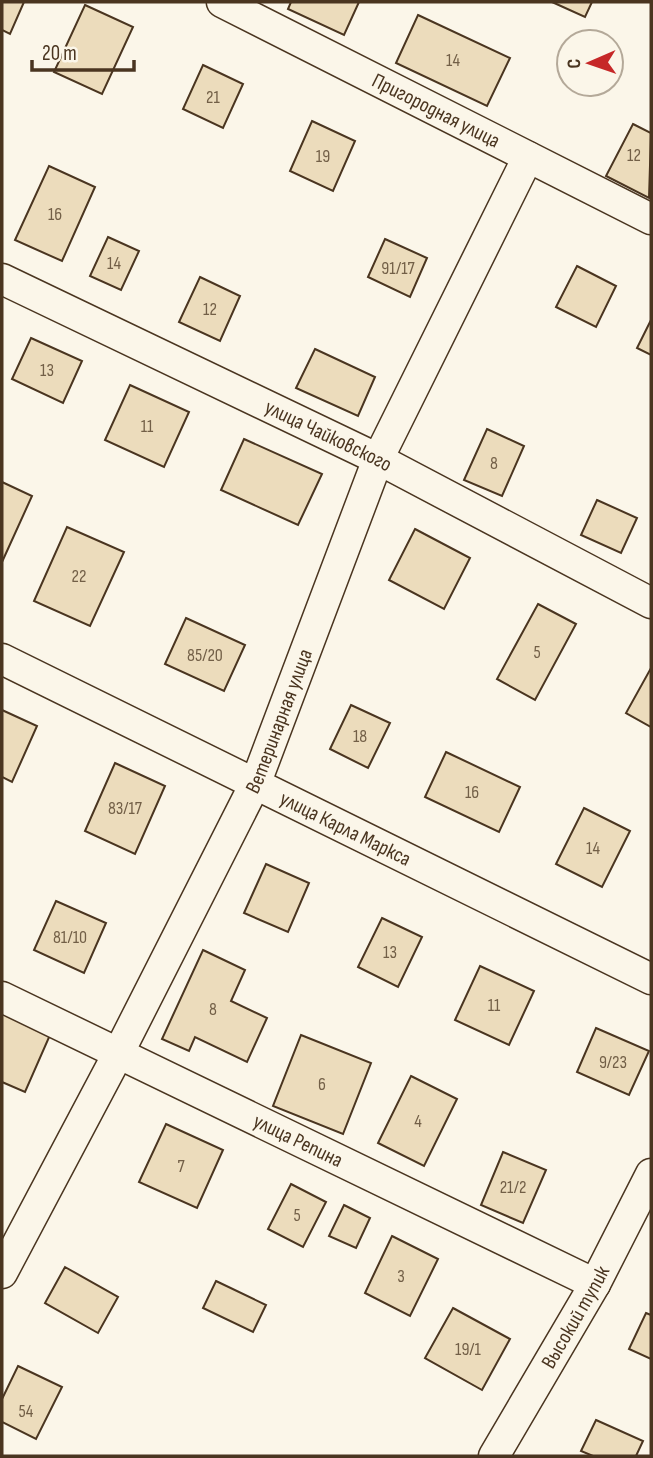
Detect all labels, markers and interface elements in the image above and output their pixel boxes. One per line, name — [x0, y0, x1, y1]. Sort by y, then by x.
scale bar — [32, 28, 133, 72]
north arrow — [555, 28, 625, 98]
text: 20 m — [42, 41, 77, 66]
house number: 14 — [446, 50, 460, 71]
text: С — [563, 58, 586, 69]
street label: Пригородная улица — [368, 68, 504, 154]
house number: 21 — [206, 87, 221, 108]
house number: 12 — [627, 145, 641, 166]
house number: 19 — [316, 146, 330, 167]
house number: 16 — [48, 204, 62, 225]
house number: 14 — [107, 253, 121, 274]
house number: 91/17 — [381, 258, 415, 279]
house number: 12 — [203, 299, 217, 320]
house number: 13 — [40, 360, 54, 381]
street label: улица Чайковского — [261, 395, 396, 477]
house number: 11 — [141, 416, 154, 437]
house number: 8 — [490, 453, 498, 474]
house number: 22 — [72, 566, 86, 587]
house number: 5 — [533, 642, 541, 663]
house number: 85/20 — [187, 645, 223, 666]
street label: Ветеринарная улица — [240, 646, 318, 798]
house number: 18 — [353, 726, 367, 747]
house number: 16 — [465, 782, 479, 803]
street label: улица Карла Маркса — [276, 786, 415, 872]
house number: 83/17 — [108, 798, 143, 819]
house number: 14 — [586, 838, 600, 859]
house number: 81/10 — [53, 927, 87, 948]
house number: 13 — [383, 942, 397, 963]
house number: 11 — [488, 995, 501, 1016]
house number: 8 — [209, 999, 217, 1020]
house number: 9/23 — [599, 1052, 627, 1073]
house number: 6 — [318, 1074, 326, 1095]
street label: улица Репина — [249, 1109, 347, 1173]
house number: 4 — [414, 1111, 422, 1132]
house number: 7 — [177, 1156, 185, 1177]
house number: 21/2 — [500, 1177, 526, 1198]
house number: 5 — [293, 1205, 301, 1226]
street label: Высокий тупик — [536, 1262, 615, 1373]
house number: 3 — [397, 1266, 405, 1287]
house number: 19/1 — [455, 1339, 482, 1360]
house number: 54 — [19, 1401, 34, 1422]

